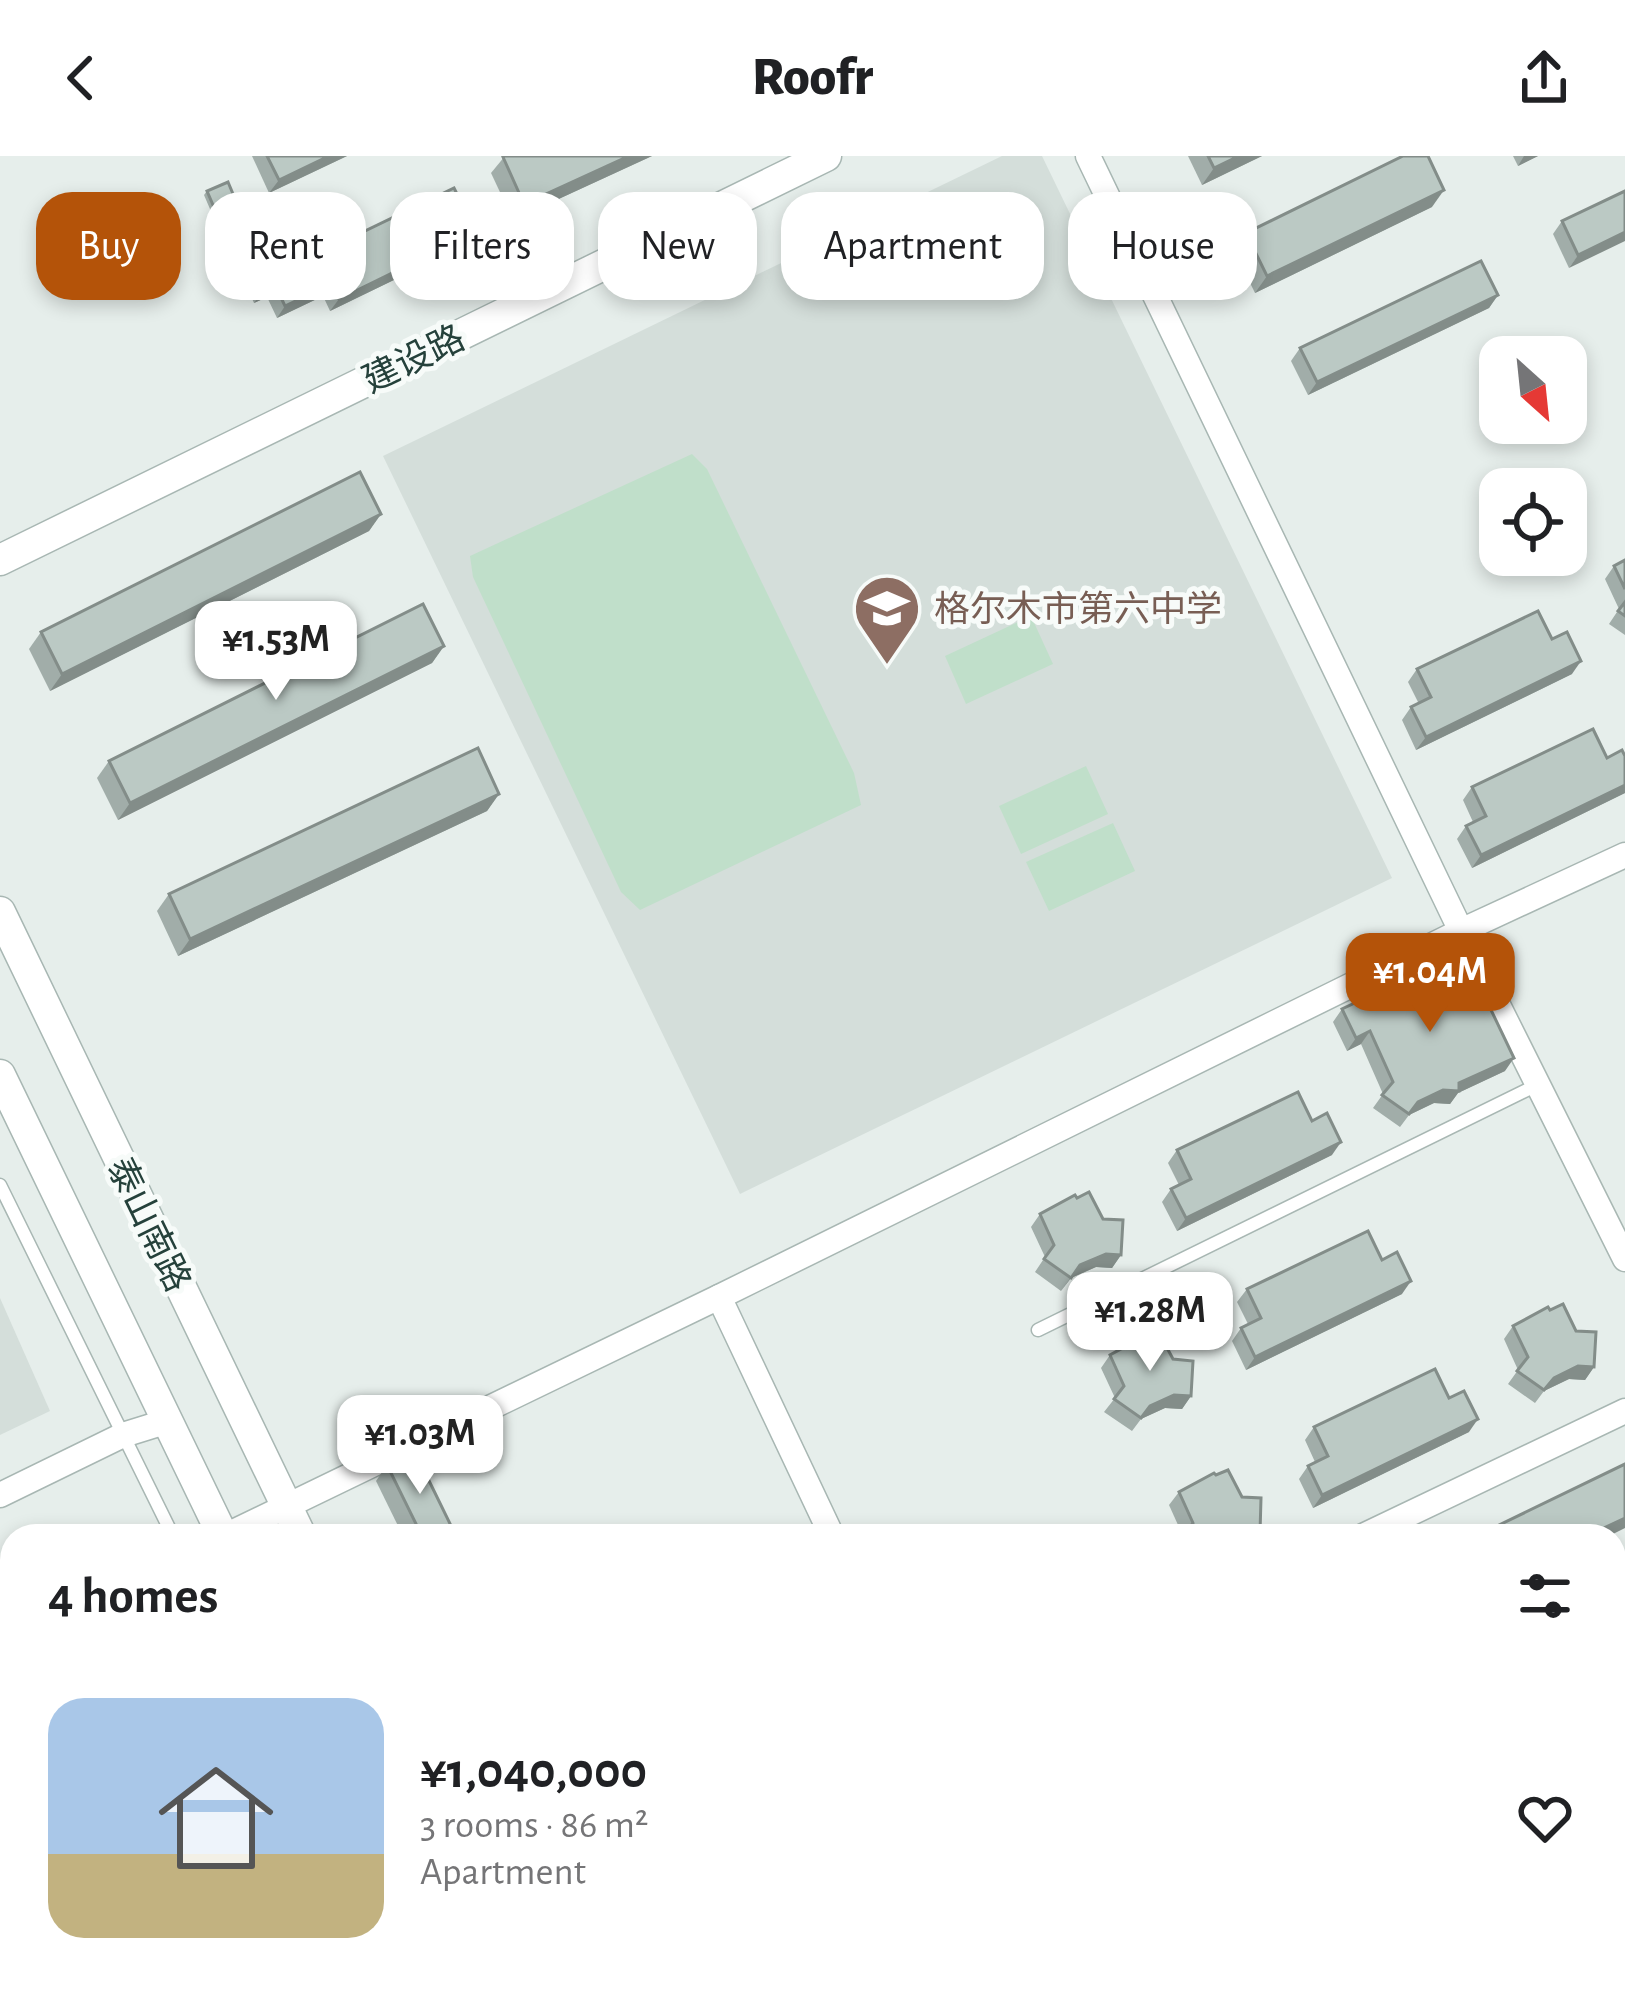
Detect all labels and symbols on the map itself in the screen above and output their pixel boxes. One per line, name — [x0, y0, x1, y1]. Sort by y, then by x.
street label: 建设路 — [357, 318, 470, 400]
north arrow — [1479, 336, 1587, 444]
school or university icon: 格尔木市第六中学 — [852, 573, 922, 667]
place label: 格尔木市第六中学 — [934, 590, 1222, 628]
pin: ¥1.53M — [178, 601, 374, 703]
pin: ¥1.04M — [1332, 933, 1528, 1035]
street label: 泰山南路 — [100, 1151, 198, 1297]
pin: ¥1.28M — [1052, 1272, 1248, 1374]
pin: ¥1.03M — [322, 1395, 518, 1497]

